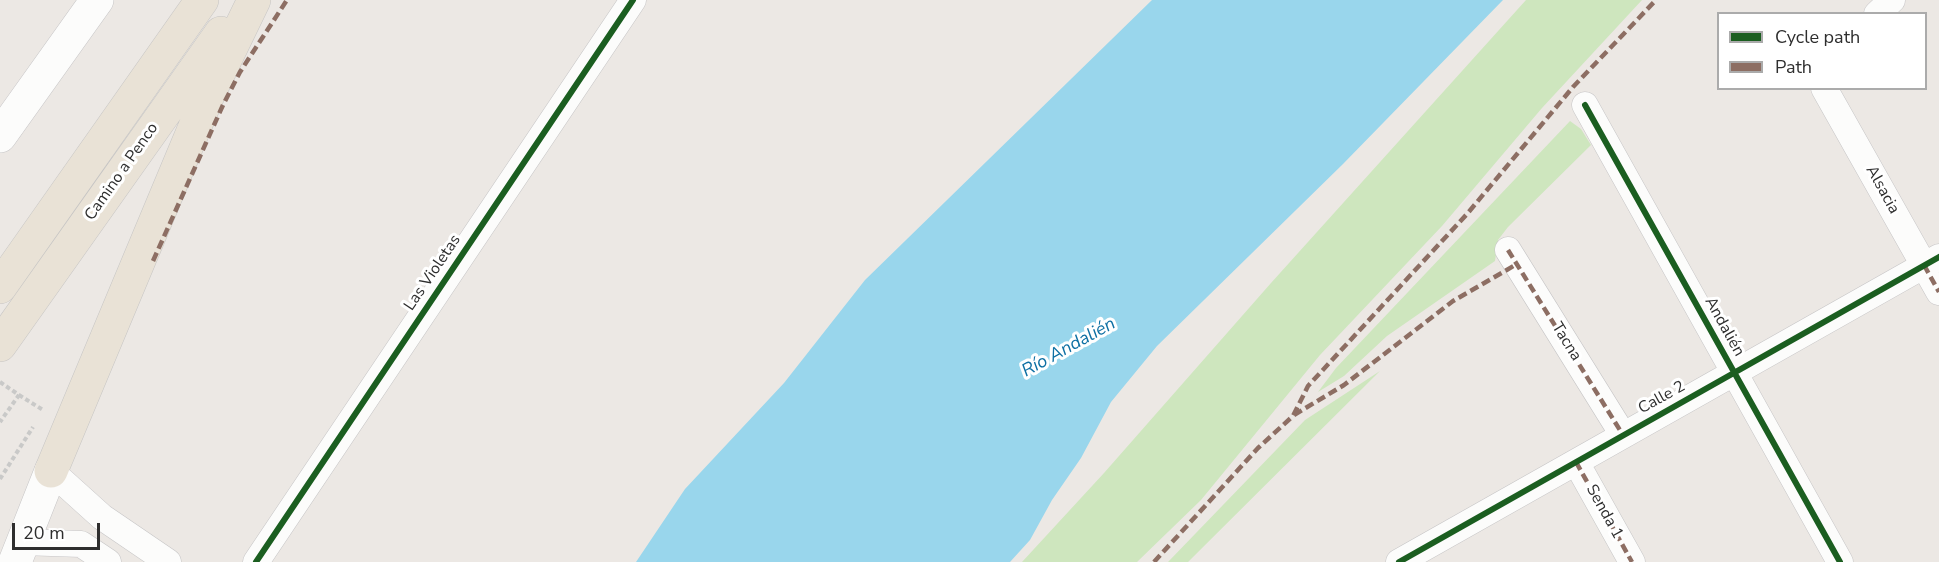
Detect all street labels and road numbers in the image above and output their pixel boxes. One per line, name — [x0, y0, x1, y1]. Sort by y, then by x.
street label: Camino a Penco — [81, 120, 163, 224]
street label: Alsacia — [1861, 163, 1903, 217]
street label: Las Violetas — [401, 231, 465, 315]
street label: Andalién — [1700, 294, 1748, 360]
street label: Tacna — [1547, 319, 1585, 365]
street label: Calle 2 — [1635, 377, 1689, 419]
street label: Senda 1 — [1581, 482, 1627, 542]

